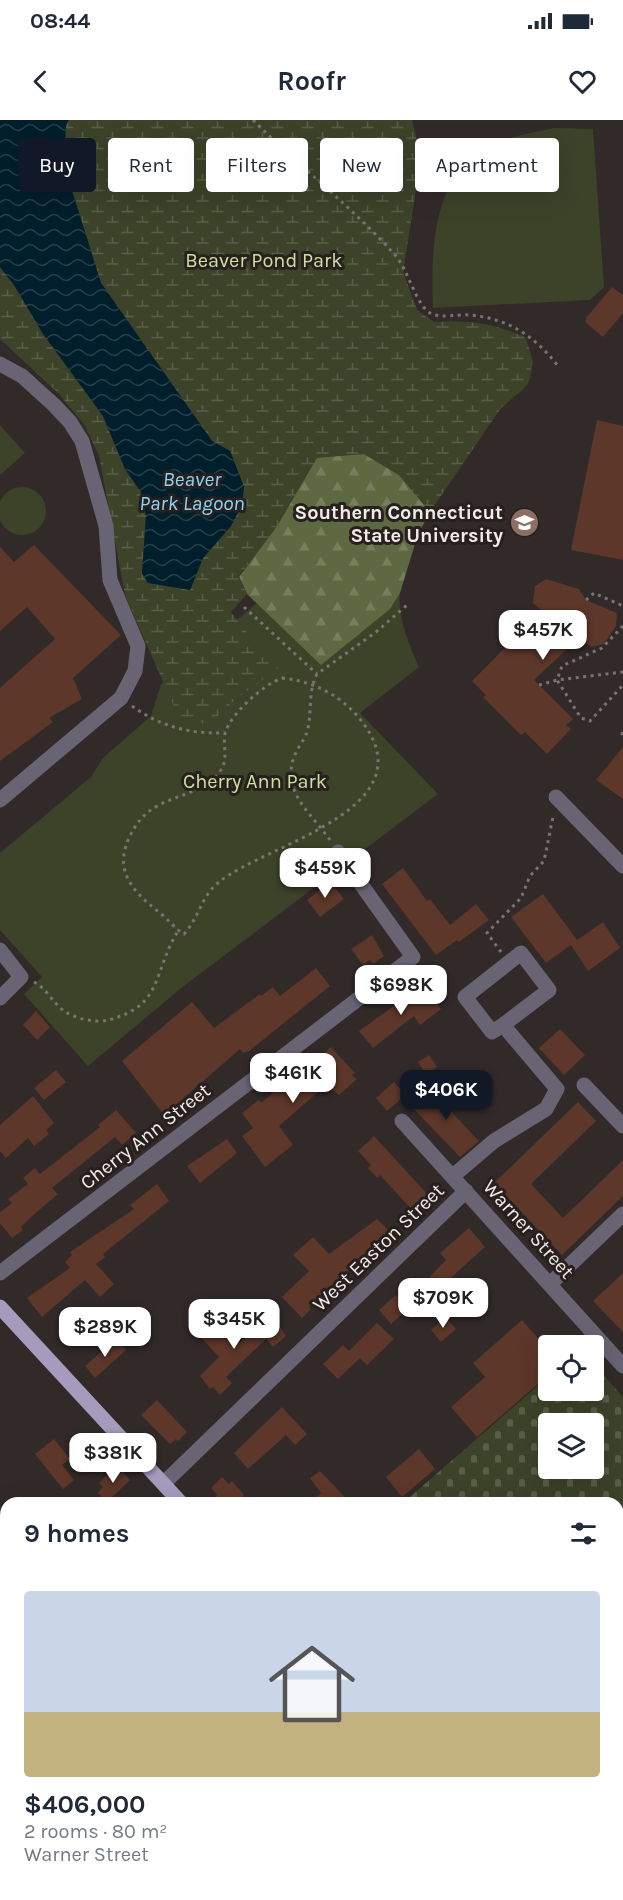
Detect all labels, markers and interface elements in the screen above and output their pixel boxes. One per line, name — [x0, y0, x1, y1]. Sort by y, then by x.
text: 08:44 — [30, 8, 90, 34]
icon: back — [24, 65, 57, 98]
text: Roofr — [277, 65, 346, 97]
icon: heart — [566, 65, 599, 98]
chip: Buy — [18, 138, 96, 192]
chip: Rent — [108, 138, 194, 192]
chip: Filters — [206, 138, 308, 192]
chip: New — [320, 138, 403, 192]
chip: Apartment — [415, 138, 559, 192]
park label: Beaver Pond Park — [185, 249, 343, 272]
water label: Beaver Park Lagoon — [139, 467, 245, 515]
place label: Southern Connecticut State University — [295, 501, 503, 547]
school or university icon: Southern Connecticut State University — [508, 507, 540, 539]
pin: $457K — [501, 610, 585, 661]
text: $457K — [513, 618, 573, 641]
park label: Cherry Ann Park — [183, 770, 327, 793]
pin: $459K — [283, 848, 367, 899]
text: $459K — [294, 856, 356, 879]
pin: $698K — [359, 965, 443, 1016]
text: $698K — [369, 973, 433, 996]
pin: $461K — [251, 1053, 335, 1104]
text: $461K — [264, 1061, 322, 1084]
pin: $406K — [404, 1070, 488, 1121]
street label: Cherry Ann Street — [76, 1078, 215, 1194]
text: $406K — [414, 1078, 478, 1101]
street label: Warner Street — [478, 1175, 579, 1284]
street label: West Easton Street — [308, 1179, 449, 1316]
pin: $709K — [401, 1278, 485, 1329]
text: $709K — [412, 1286, 474, 1309]
pin: $345K — [192, 1299, 276, 1350]
pin: $289K — [63, 1307, 147, 1358]
text: $345K — [203, 1307, 265, 1330]
text: $289K — [73, 1315, 137, 1338]
map controls — [538, 1335, 604, 1479]
button: locate — [538, 1335, 604, 1401]
button: layers — [538, 1413, 604, 1479]
pin: $381K — [71, 1433, 155, 1484]
text: $381K — [83, 1441, 143, 1464]
icon: filters — [567, 1517, 600, 1550]
text: 9 homes — [24, 1518, 130, 1549]
icon: home — [258, 1630, 366, 1738]
text: $406,000 — [24, 1789, 146, 1820]
text: 2 rooms · 80 m² — [24, 1820, 167, 1843]
text: Warner Street — [24, 1843, 149, 1866]

